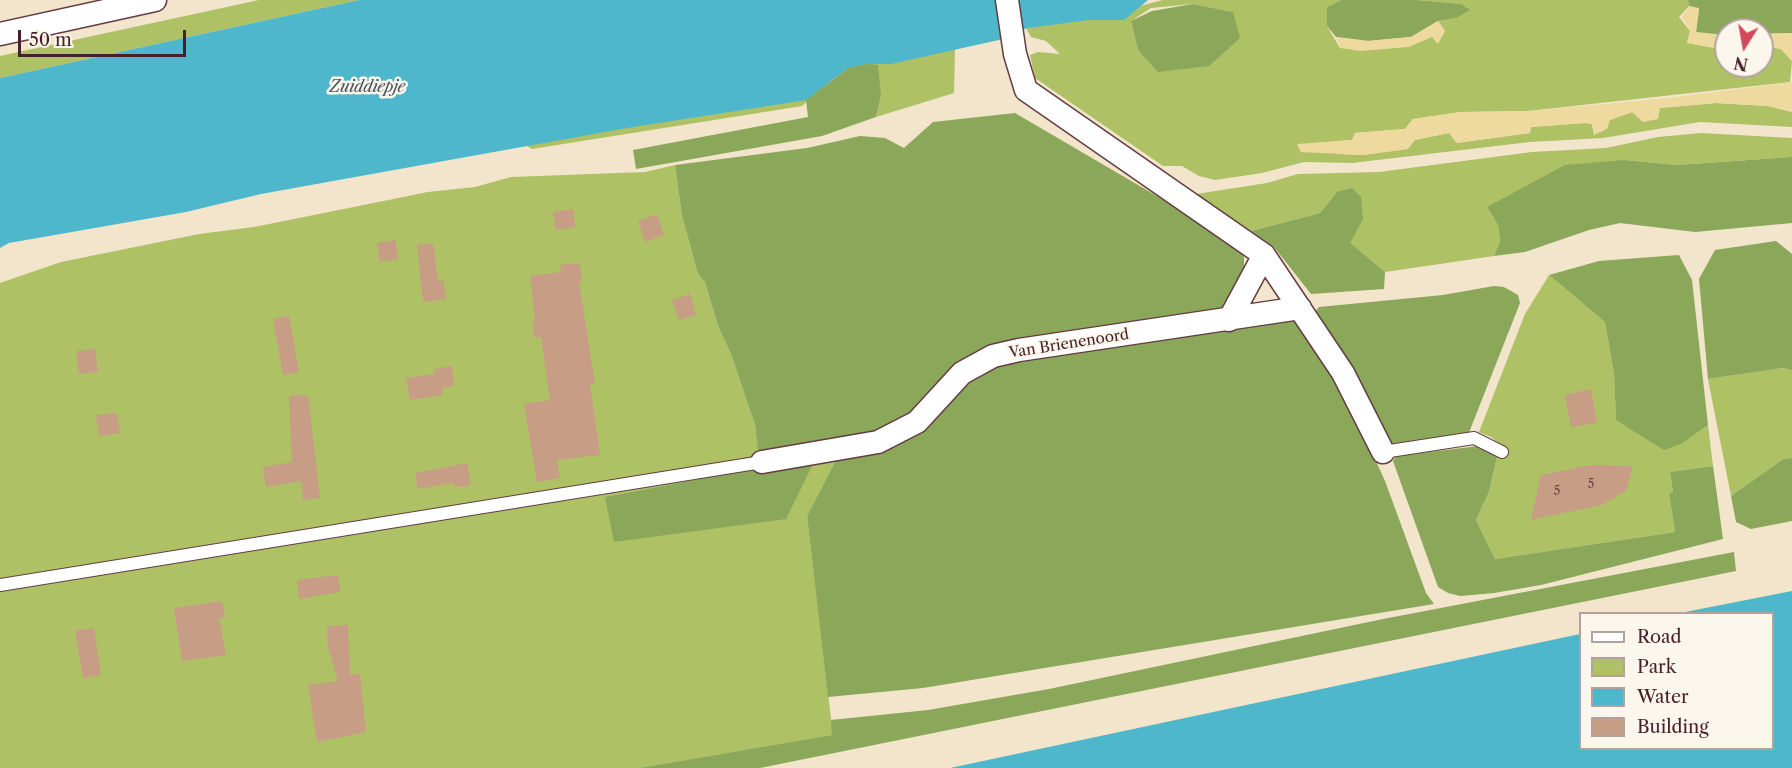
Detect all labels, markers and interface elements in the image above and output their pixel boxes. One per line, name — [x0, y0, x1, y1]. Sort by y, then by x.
scale bar — [21, 18, 189, 56]
north arrow — [1714, 18, 1774, 78]
text: 50 m — [29, 29, 72, 51]
text: N — [1732, 53, 1750, 75]
water label: Zuiddiepje — [329, 77, 405, 97]
street label: Van Brienenoord — [1008, 326, 1130, 362]
house number: 5 — [1588, 478, 1594, 492]
house number: 5 — [1554, 485, 1560, 499]
legend — [1579, 612, 1774, 750]
text: Road — [1637, 626, 1682, 648]
text: Park — [1637, 656, 1676, 678]
text: Water — [1637, 686, 1689, 708]
text: Building — [1637, 716, 1709, 738]

